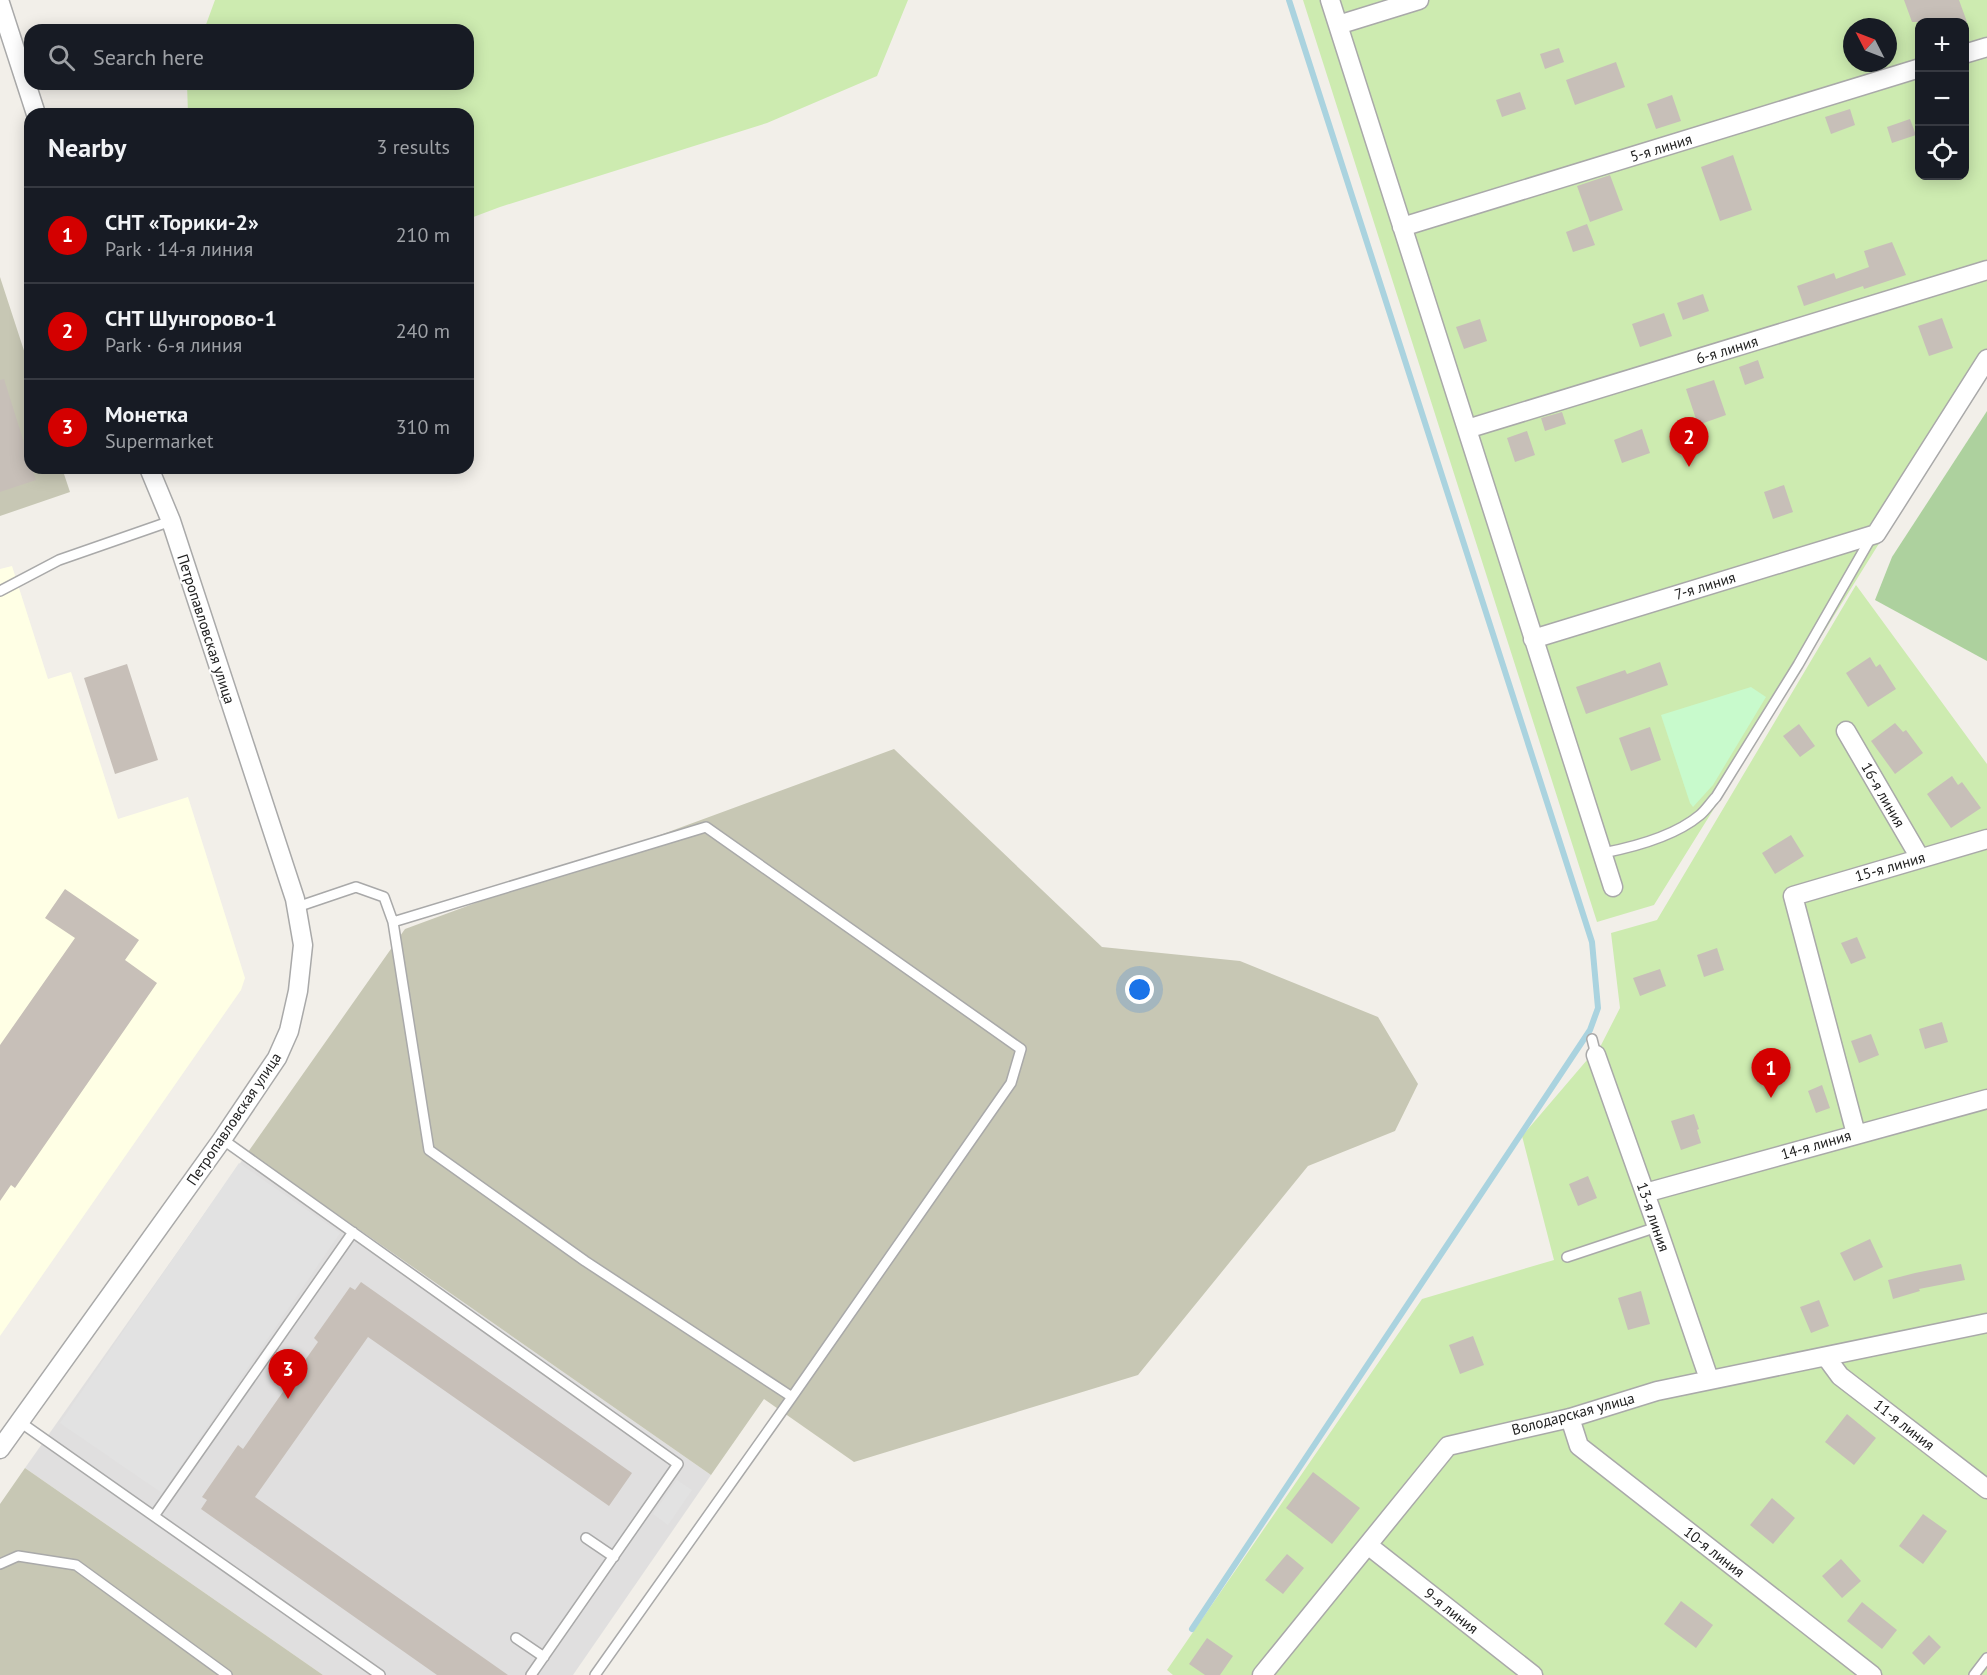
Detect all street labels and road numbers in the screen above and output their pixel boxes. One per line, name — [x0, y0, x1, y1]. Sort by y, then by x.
street label: 5-я линия — [1628, 129, 1694, 166]
street label: 6-я линия — [1694, 331, 1760, 368]
street label: Петропавловская улица — [173, 552, 240, 706]
street label: 7-я линия — [1672, 567, 1738, 604]
street label: 16-я линия — [1857, 759, 1910, 831]
street label: 15-я линия — [1853, 847, 1927, 886]
street label: Петропавловская улица — [182, 1049, 285, 1189]
street label: 14-я линия — [1779, 1125, 1853, 1164]
street label: 13-я линия — [1633, 1180, 1674, 1254]
street label: Володарская улица — [1509, 1388, 1636, 1439]
street label: 11-я линия — [1870, 1395, 1939, 1454]
street label: 10-я линия — [1680, 1522, 1749, 1581]
street label: 9-я линия — [1420, 1583, 1482, 1638]

